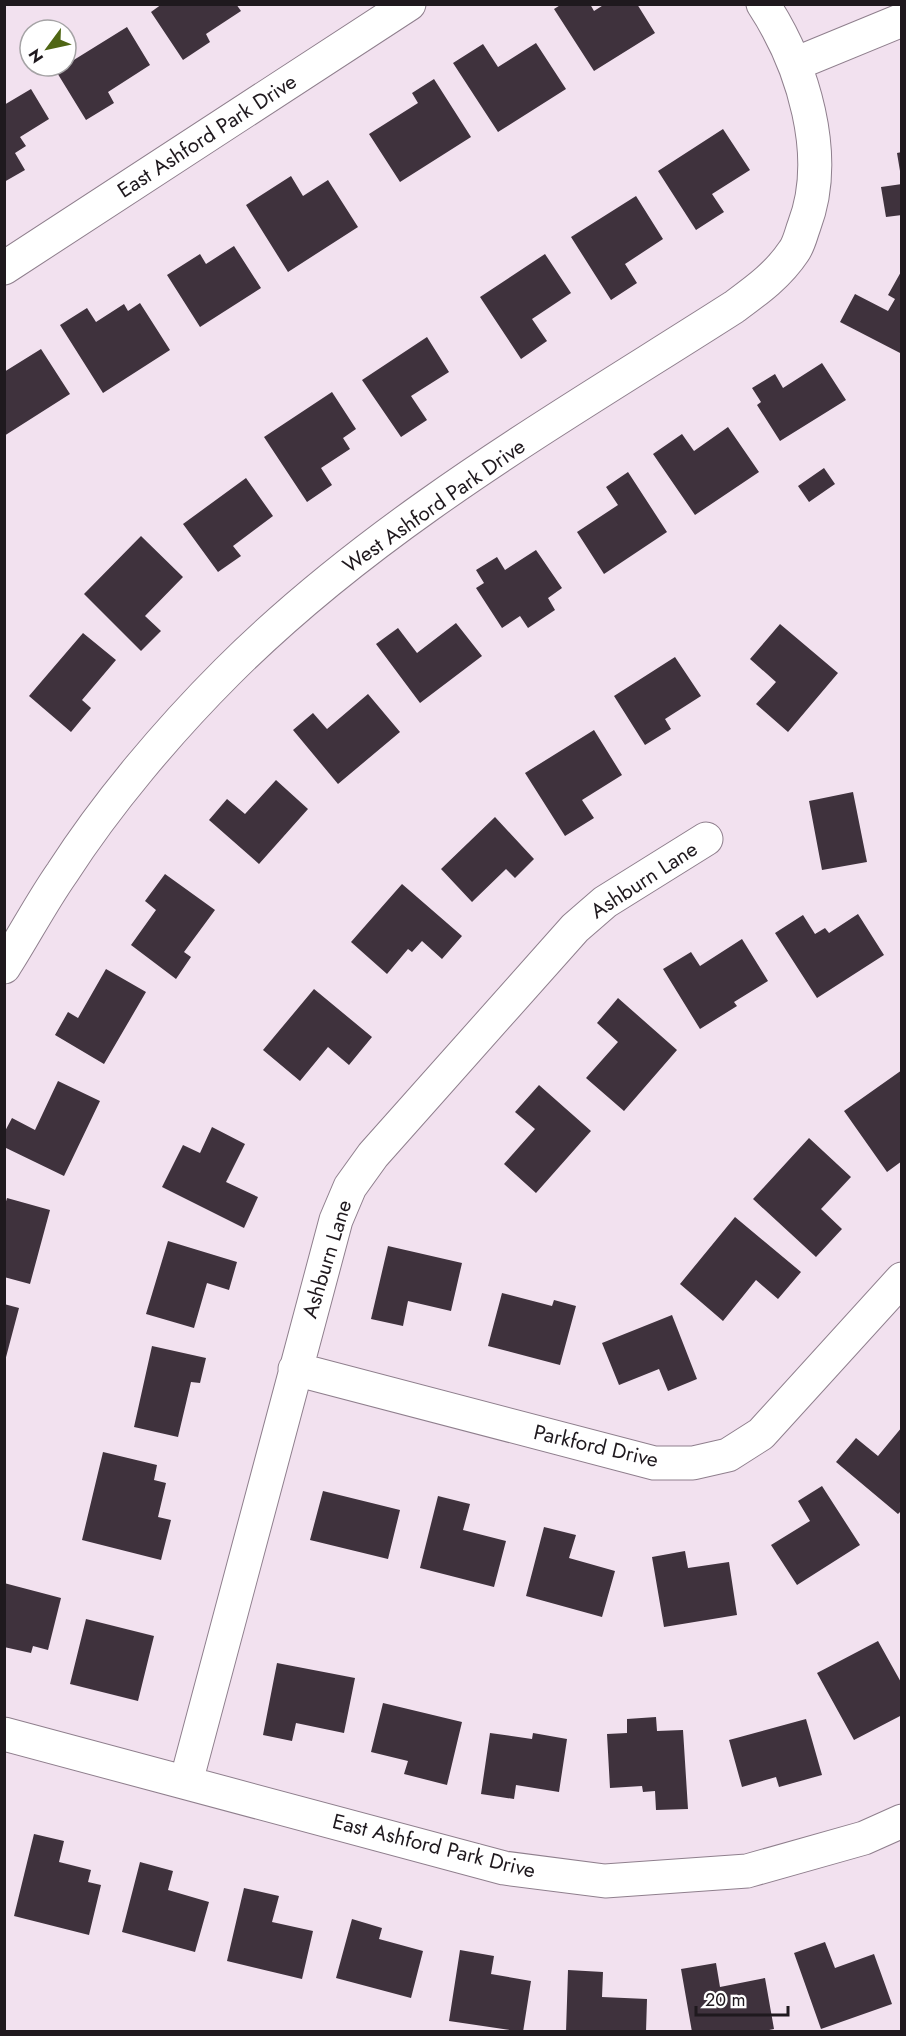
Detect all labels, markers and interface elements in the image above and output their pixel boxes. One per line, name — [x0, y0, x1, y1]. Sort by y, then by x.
north arrow — [18, 18, 78, 78]
text: N — [23, 44, 49, 67]
street label: East Ashford Park Drive — [112, 67, 303, 205]
street label: West Ashford Park Drive — [337, 432, 531, 580]
street label: Ashburn Lane — [585, 834, 704, 926]
street label: Ashburn Lane — [295, 1196, 359, 1322]
street label: Parkford Drive — [531, 1417, 661, 1475]
street label: East Ashford Park Drive — [329, 1806, 539, 1886]
scale bar — [696, 1979, 788, 2017]
text: 20 m — [705, 1987, 745, 2013]

